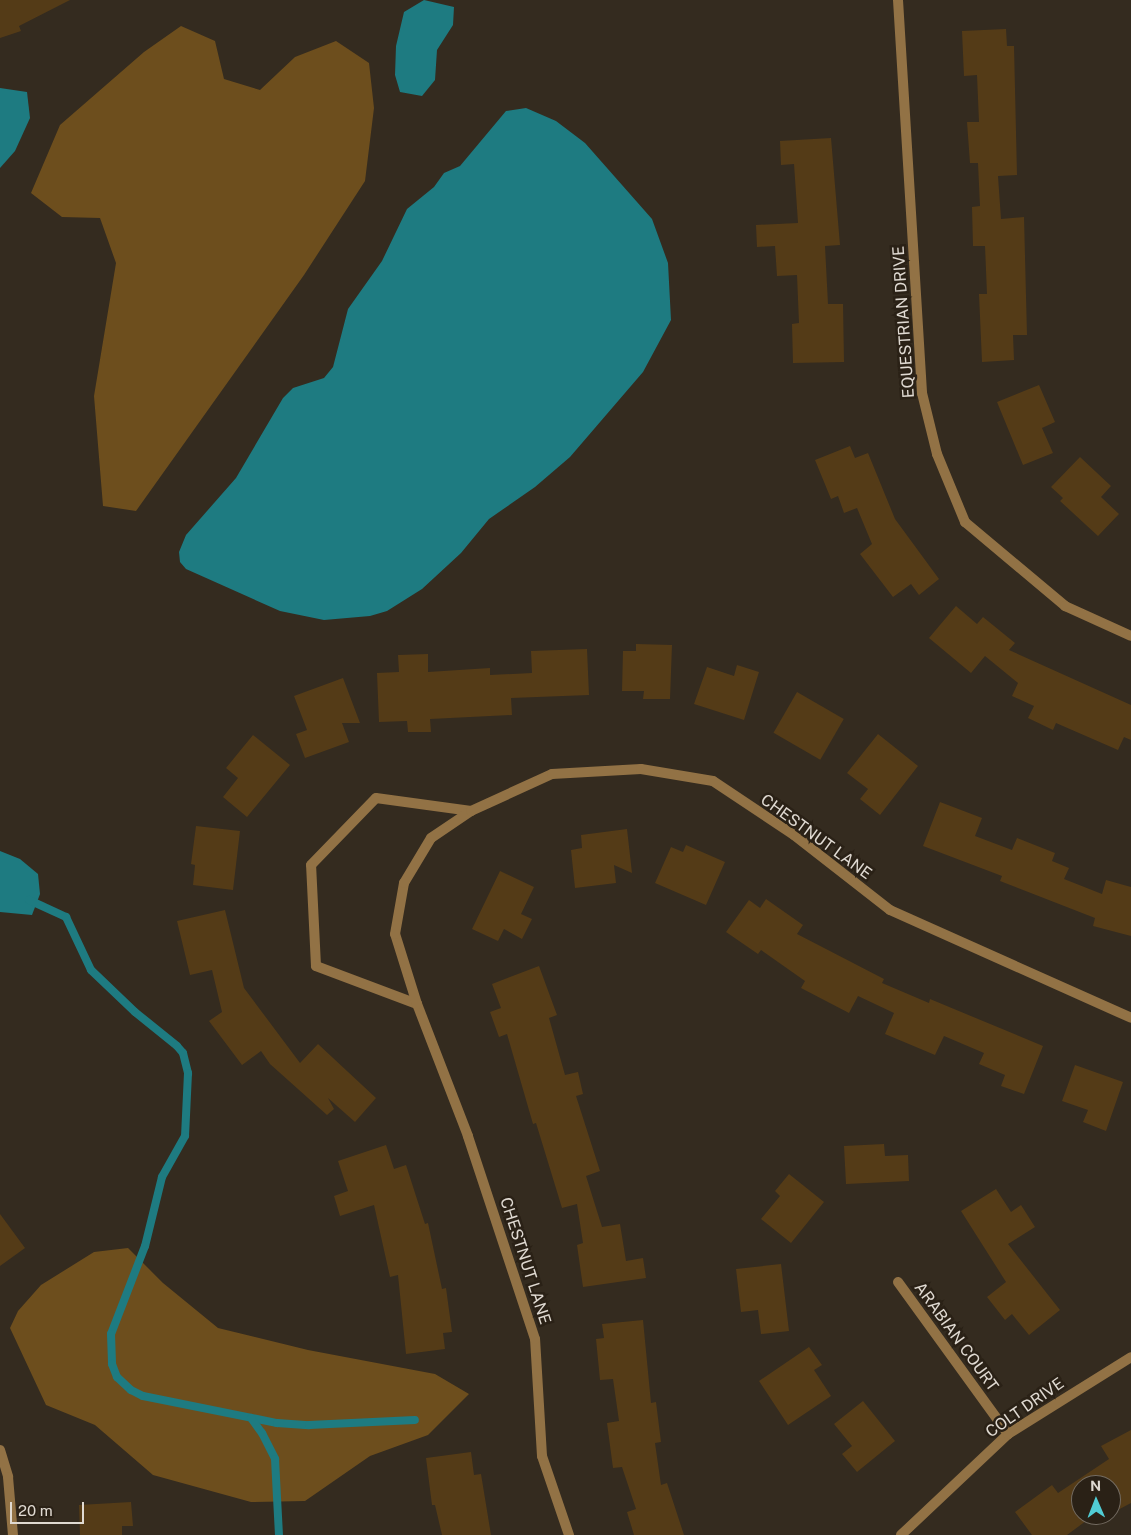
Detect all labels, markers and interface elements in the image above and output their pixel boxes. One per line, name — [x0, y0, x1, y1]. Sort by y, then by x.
street label: EQUESTRIAN DRIVE — [889, 245, 919, 399]
street label: CHESTNUT LANE — [757, 790, 875, 884]
street label: CHESTNUT LANE — [495, 1195, 555, 1327]
street label: ARABIAN COURT — [910, 1279, 1002, 1395]
street label: COLT DRIVE — [982, 1374, 1068, 1442]
north arrow — [1071, 1475, 1121, 1525]
text: N — [1090, 1478, 1101, 1494]
scale bar — [12, 1492, 86, 1524]
text: 20 m — [18, 1502, 53, 1519]

